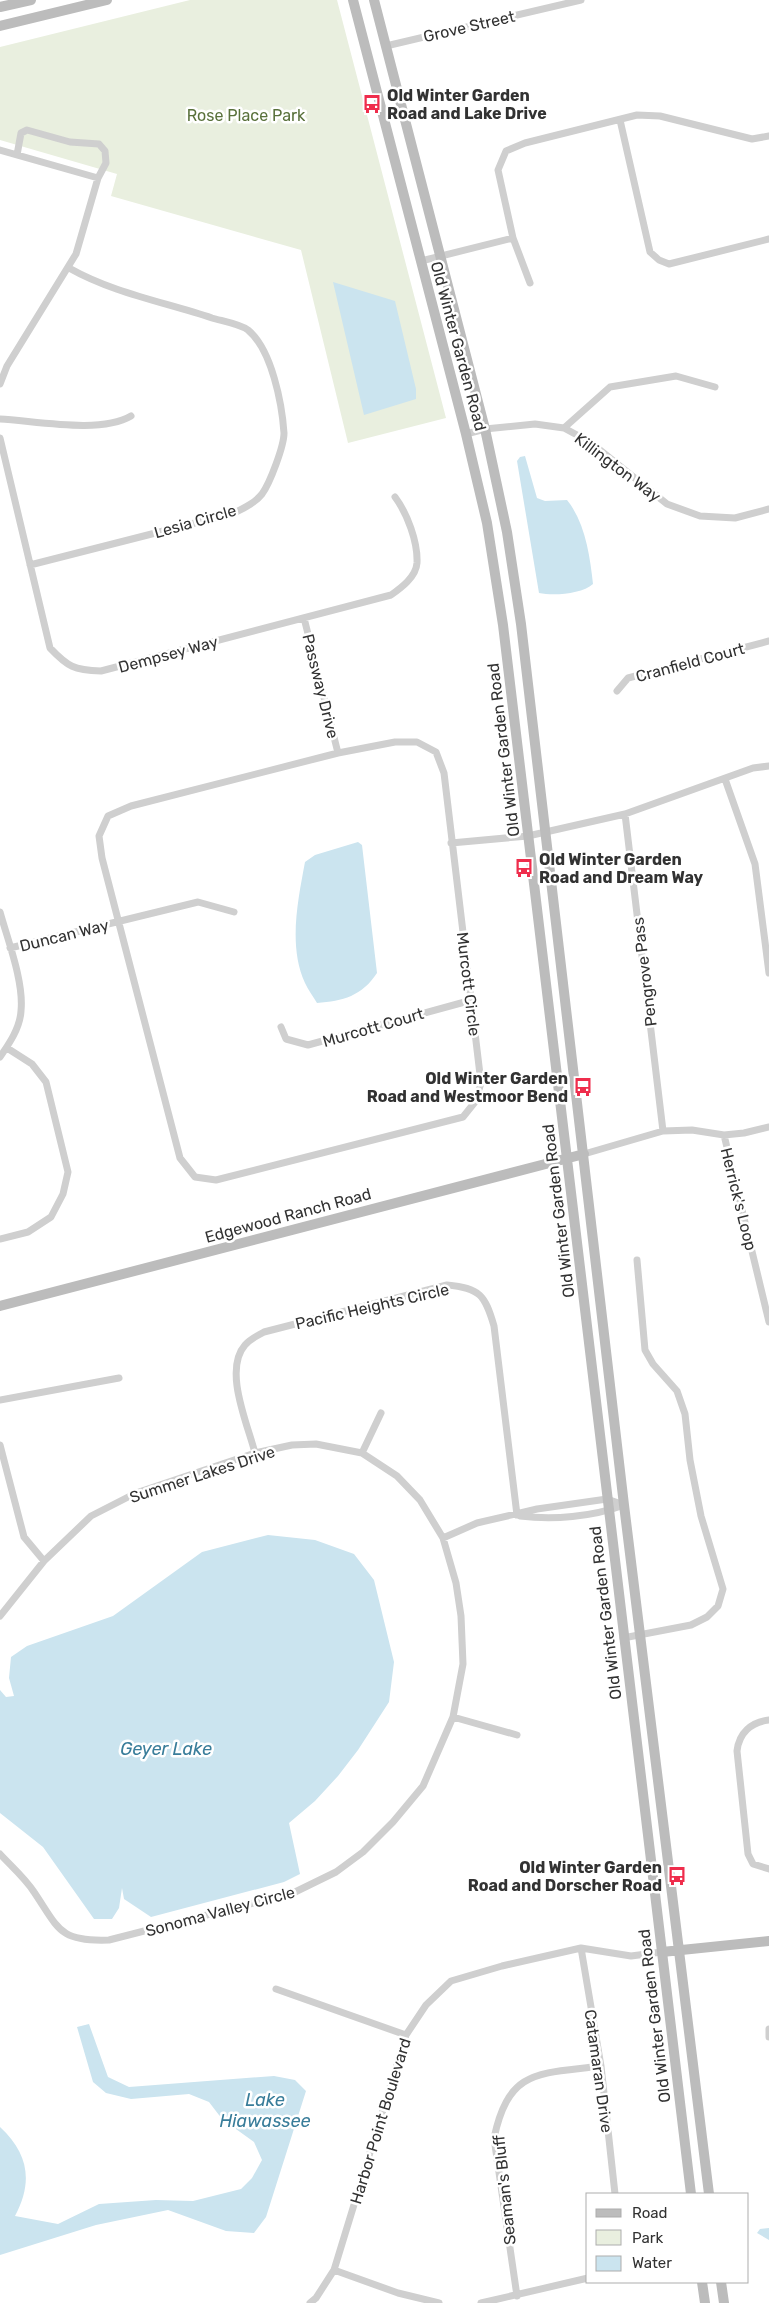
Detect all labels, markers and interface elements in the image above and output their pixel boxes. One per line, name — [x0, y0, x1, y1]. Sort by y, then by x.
street label: Grove Street — [421, 7, 517, 46]
place label: Old Winter Garden Road and Lake Drive — [387, 86, 547, 123]
bus stop icon: Old Winter Garden Road and Lake Drive — [361, 93, 383, 115]
park label: Rose Place Park — [187, 106, 306, 125]
street label: Old Winter Garden Road — [427, 259, 490, 433]
street label: Killington Way — [571, 429, 665, 506]
street label: Lesia Circle — [152, 501, 239, 542]
street label: Dempsey Way — [116, 632, 220, 677]
street label: Passway Drive — [298, 632, 343, 740]
street label: Cranfield Court — [634, 639, 747, 686]
street label: Old Winter Garden Road — [483, 662, 524, 838]
place label: Old Winter Garden Road and Dream Way — [539, 850, 704, 887]
bus stop icon: Old Winter Garden Road and Dream Way — [513, 857, 535, 879]
street label: Duncan Way — [18, 915, 111, 956]
street label: Pengrove Pass — [628, 916, 661, 1028]
street label: Murcott Circle — [453, 931, 484, 1037]
street label: Murcott Court — [320, 1004, 426, 1051]
place label: Old Winter Garden Road and Westmoor Bend — [367, 1069, 568, 1106]
bus stop icon: Old Winter Garden Road and Westmoor Bend — [572, 1076, 594, 1098]
street label: Old Winter Garden Road — [538, 1123, 579, 1299]
street label: Herrick's Loop — [717, 1146, 760, 1253]
street label: Edgewood Ranch Road — [203, 1184, 373, 1247]
street label: Pacific Heights Circle — [293, 1280, 451, 1333]
street label: Summer Lakes Drive — [127, 1442, 277, 1507]
street label: Old Winter Garden Road — [585, 1525, 626, 1701]
water label: Geyer Lake — [120, 1738, 212, 1760]
place label: Old Winter Garden Road and Dorscher Road — [468, 1858, 662, 1895]
bus stop icon: Old Winter Garden Road and Dorscher Road — [666, 1865, 688, 1887]
street label: Sonoma Valley Circle — [143, 1882, 297, 1941]
street label: Old Winter Garden Road — [634, 1928, 675, 2104]
street label: Catamaran Drive — [580, 2008, 617, 2134]
street label: Harbor Point Boulevard — [346, 2036, 415, 2206]
water label: Lake Hiawassee — [219, 2089, 311, 2132]
street label: Seaman's Bluff — [489, 2134, 520, 2246]
legend — [586, 2193, 749, 2283]
text: Road — [632, 2204, 668, 2222]
text: Park — [632, 2229, 663, 2247]
text: Water — [632, 2254, 672, 2272]

